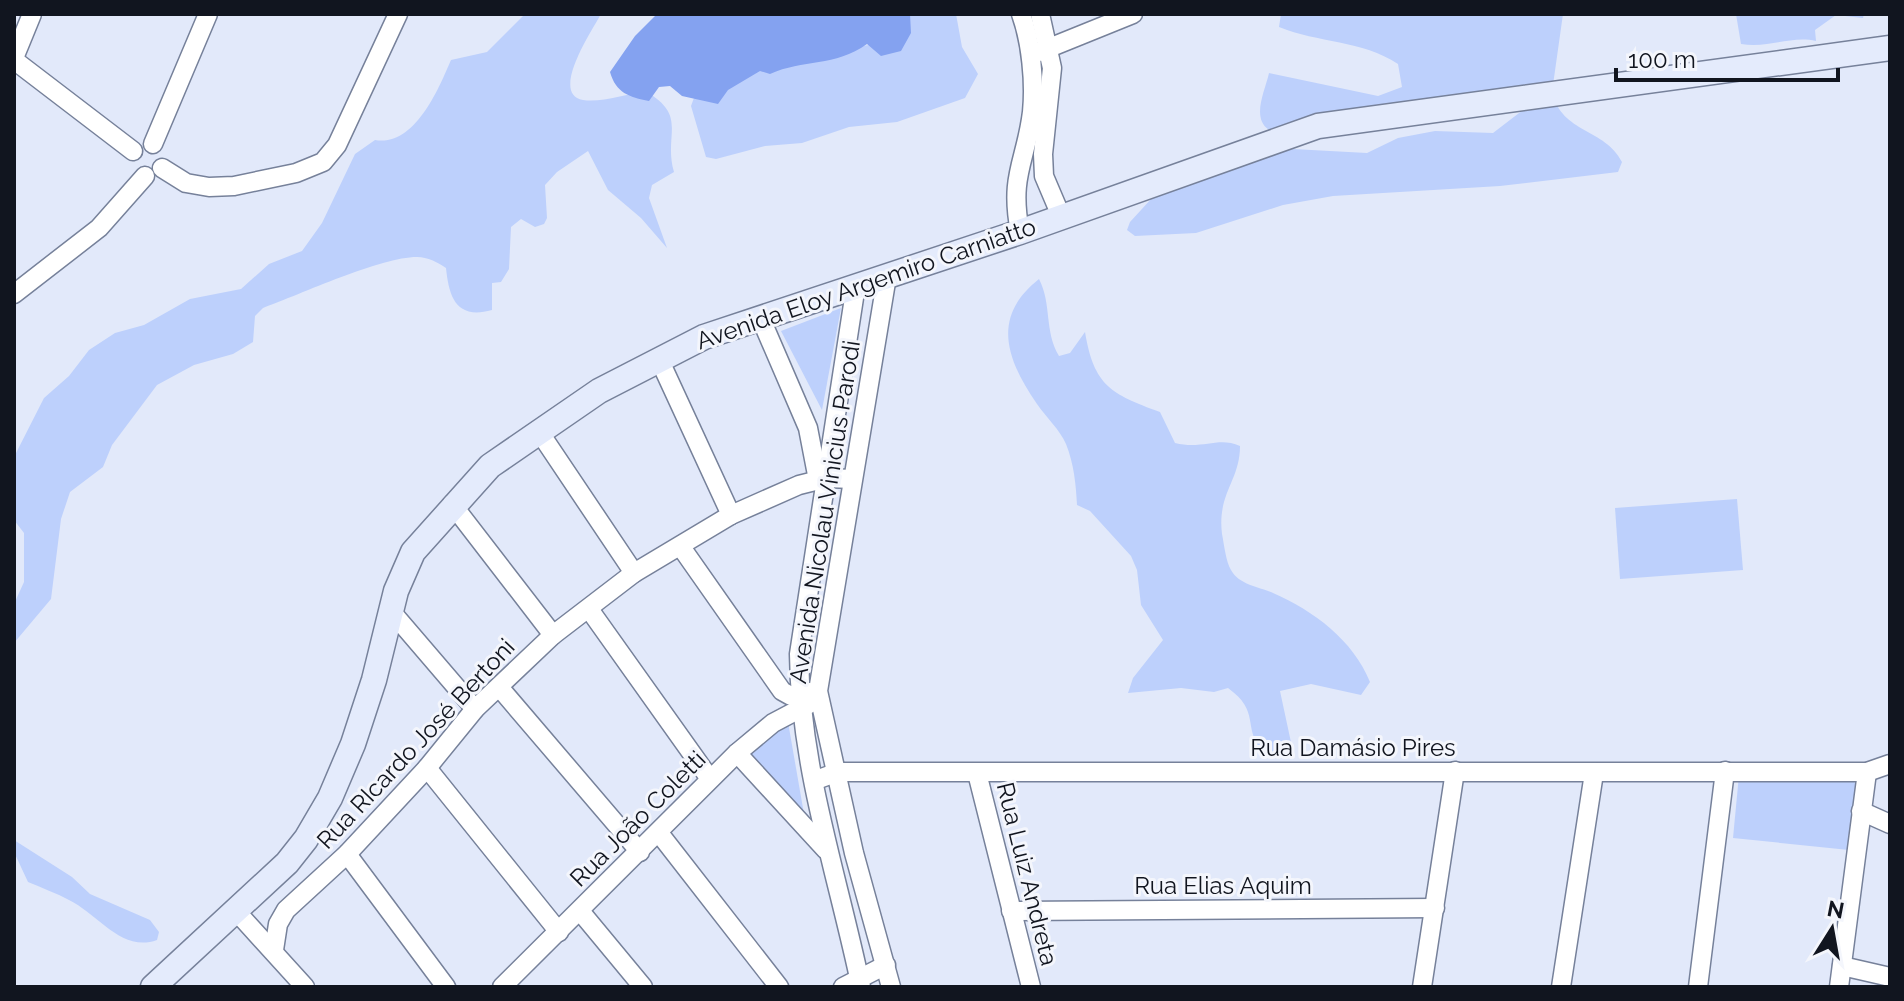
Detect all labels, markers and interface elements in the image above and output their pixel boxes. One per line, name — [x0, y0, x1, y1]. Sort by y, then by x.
scale bar — [1616, 32, 1838, 82]
text: 100 m — [1628, 45, 1696, 74]
street label: Avenida Eloy Argemiro Carniatto — [692, 212, 1039, 355]
street label: Avenida Nicolau Vinicius Parodi — [783, 338, 866, 686]
street label: Rua RIcardo José Bertoni — [311, 633, 521, 855]
street label: Rua Damásio Pires — [1250, 733, 1456, 762]
street label: Rua João Coletti — [564, 745, 712, 893]
street label: Rua Luiz Andreta — [991, 779, 1064, 969]
street label: Rua Elias Aquim — [1134, 871, 1312, 900]
north arrow — [1792, 889, 1872, 969]
text: N — [1825, 895, 1847, 924]

